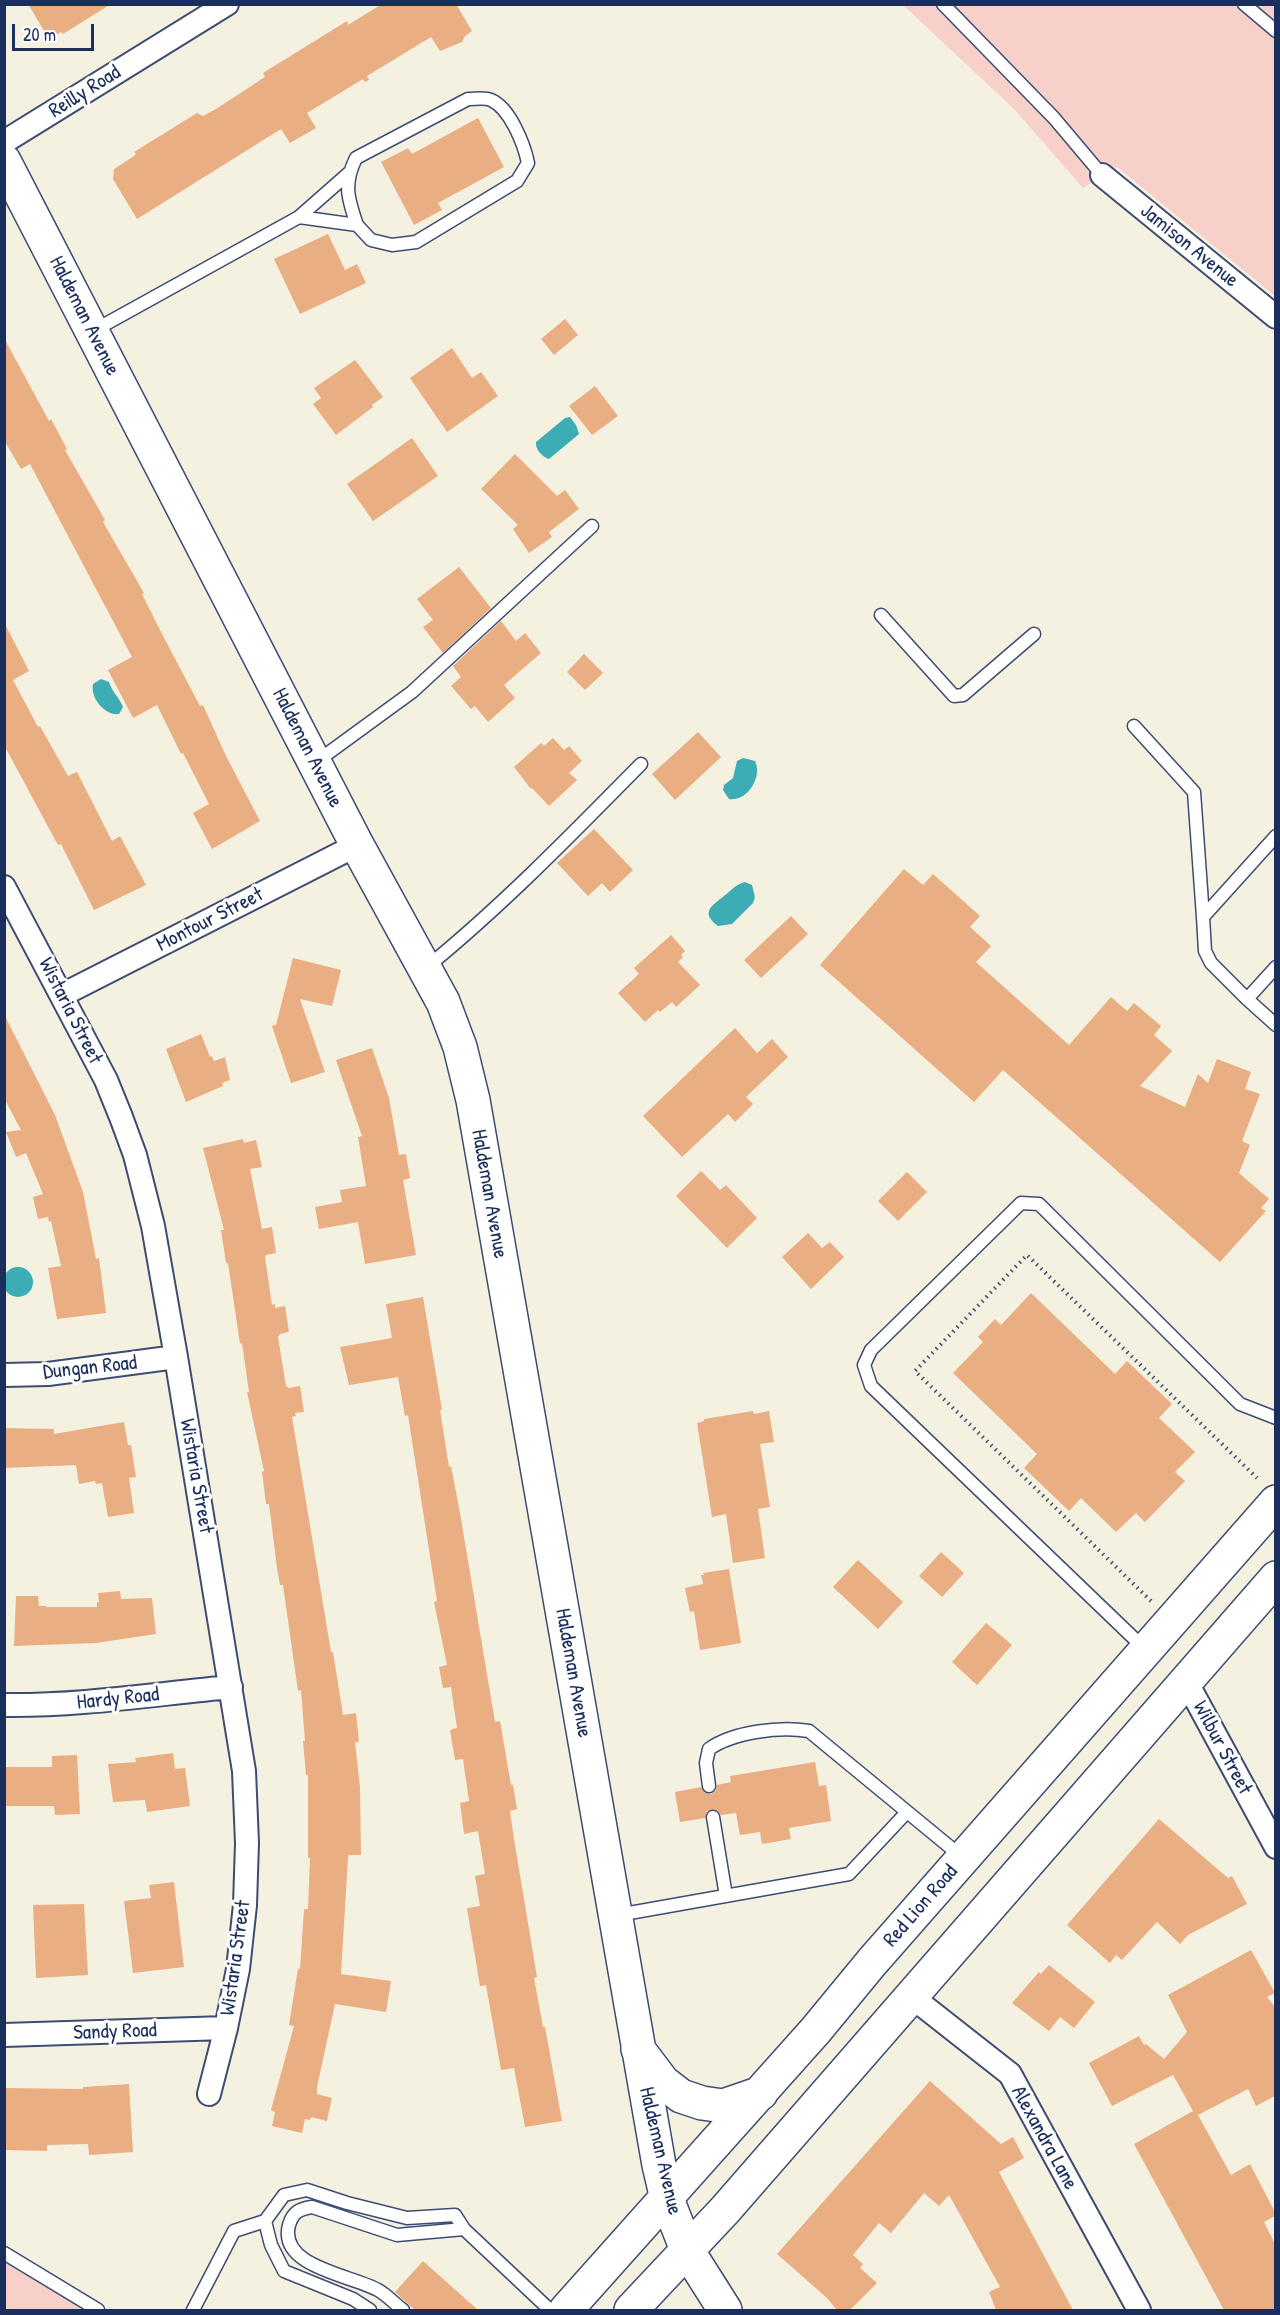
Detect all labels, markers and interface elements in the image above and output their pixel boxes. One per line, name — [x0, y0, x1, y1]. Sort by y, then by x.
scale bar — [15, 12, 98, 50]
text: 20 m — [23, 22, 56, 47]
street label: Reilly Road — [44, 60, 126, 124]
street label: Jamison Avenue — [1135, 199, 1243, 293]
street label: Haldeman Avenue — [43, 252, 125, 380]
street label: Haldeman Avenue — [266, 684, 348, 812]
street label: Montour Street — [152, 882, 268, 958]
street label: Wistaria Street — [32, 954, 108, 1068]
street label: Haldeman Avenue — [465, 1128, 513, 1260]
street label: Dungan Road — [42, 1351, 138, 1385]
street label: Wistaria Street — [174, 1417, 218, 1535]
street label: Haldeman Avenue — [549, 1607, 597, 1739]
street label: Hardy Road — [76, 1682, 160, 1716]
street label: Wilbur Street — [1187, 1697, 1257, 1799]
street label: Red Lion Road — [878, 1860, 964, 1952]
street label: Wistaria Street — [215, 1899, 257, 2017]
street label: Sandy Road — [73, 2018, 157, 2046]
street label: Alexandra Lane — [1005, 2082, 1083, 2194]
street label: Haldeman Avenue — [633, 2085, 687, 2217]

